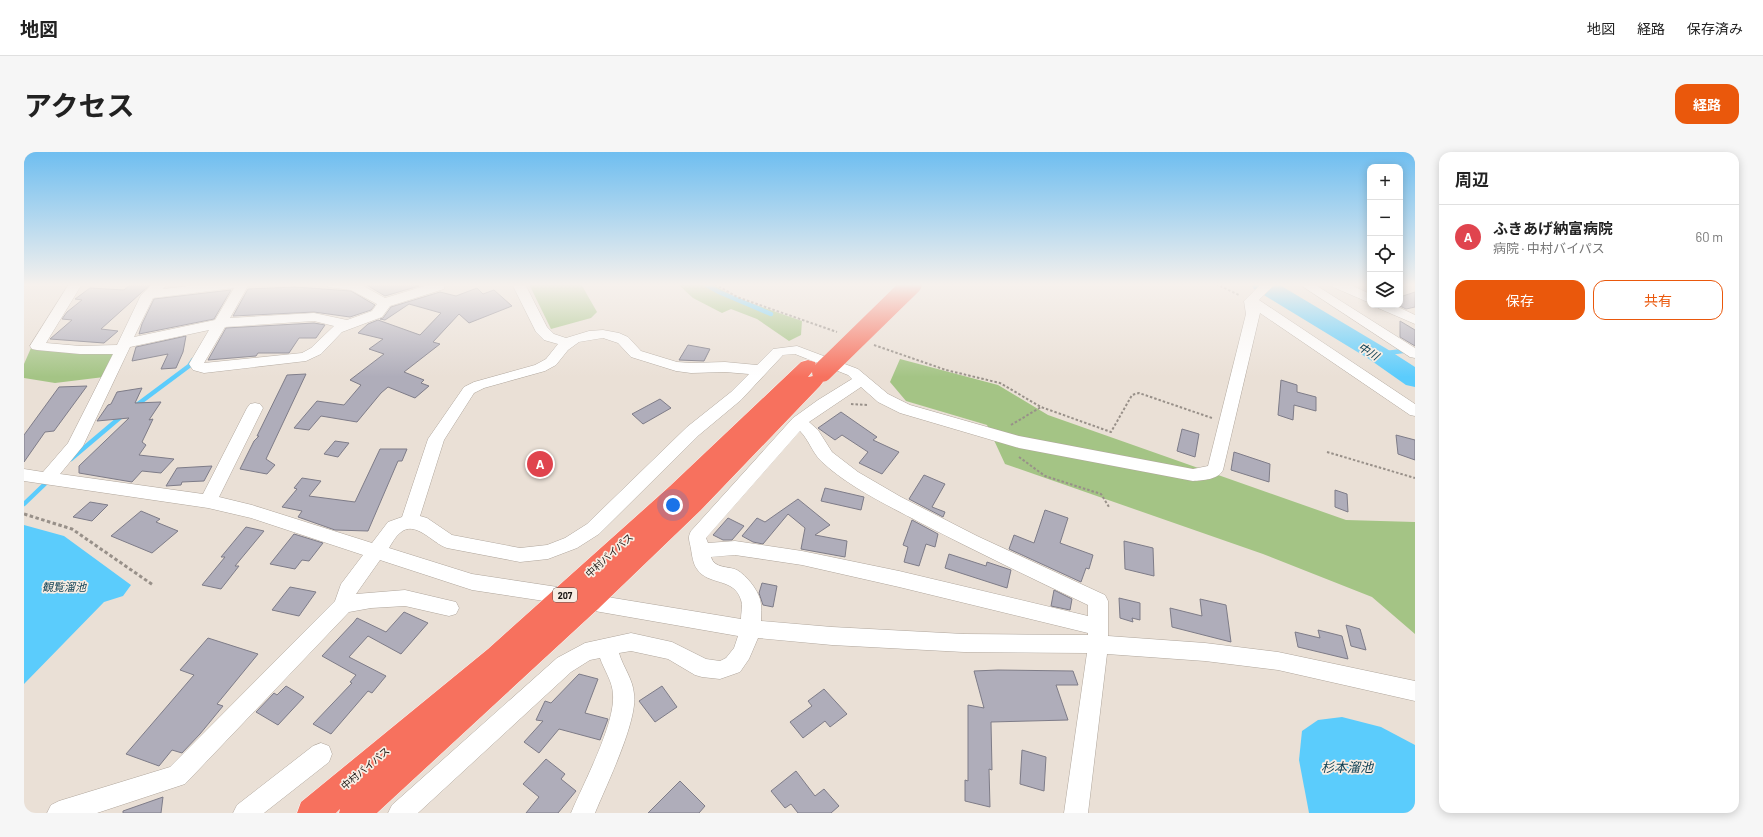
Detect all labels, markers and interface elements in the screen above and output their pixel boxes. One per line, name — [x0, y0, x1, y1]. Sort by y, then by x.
text: 地図 — [20, 17, 58, 40]
text: 地図 — [1587, 20, 1615, 37]
text: 経路 — [1637, 20, 1665, 37]
text: 保存済み — [1687, 20, 1743, 37]
button: 経路 — [1675, 84, 1739, 124]
text: アクセス — [24, 88, 135, 122]
map controls — [1367, 164, 1403, 308]
button: + — [1367, 164, 1403, 200]
text: 周辺 — [1455, 169, 1489, 189]
button: − — [1367, 200, 1403, 236]
text: ふきあげ納富病院 — [1493, 219, 1613, 237]
text: A — [1464, 229, 1472, 245]
text: 60 m — [1696, 229, 1723, 245]
button: locate — [1367, 236, 1403, 272]
text: 病院 · 中村バイパス — [1493, 240, 1605, 256]
button: layers — [1367, 272, 1403, 308]
button: 保存 — [1455, 280, 1585, 320]
button: 共有 — [1593, 280, 1723, 320]
water label: 中川 — [1356, 340, 1383, 363]
pin: A — [527, 449, 553, 479]
your location — [663, 495, 683, 515]
street label: 中村バイパス — [583, 531, 635, 579]
water label: 観覧溜池 — [42, 580, 87, 593]
road number: 207 — [553, 588, 577, 602]
street label: 中村バイパス — [338, 744, 392, 792]
water label: 杉本溜池 — [1321, 759, 1375, 775]

